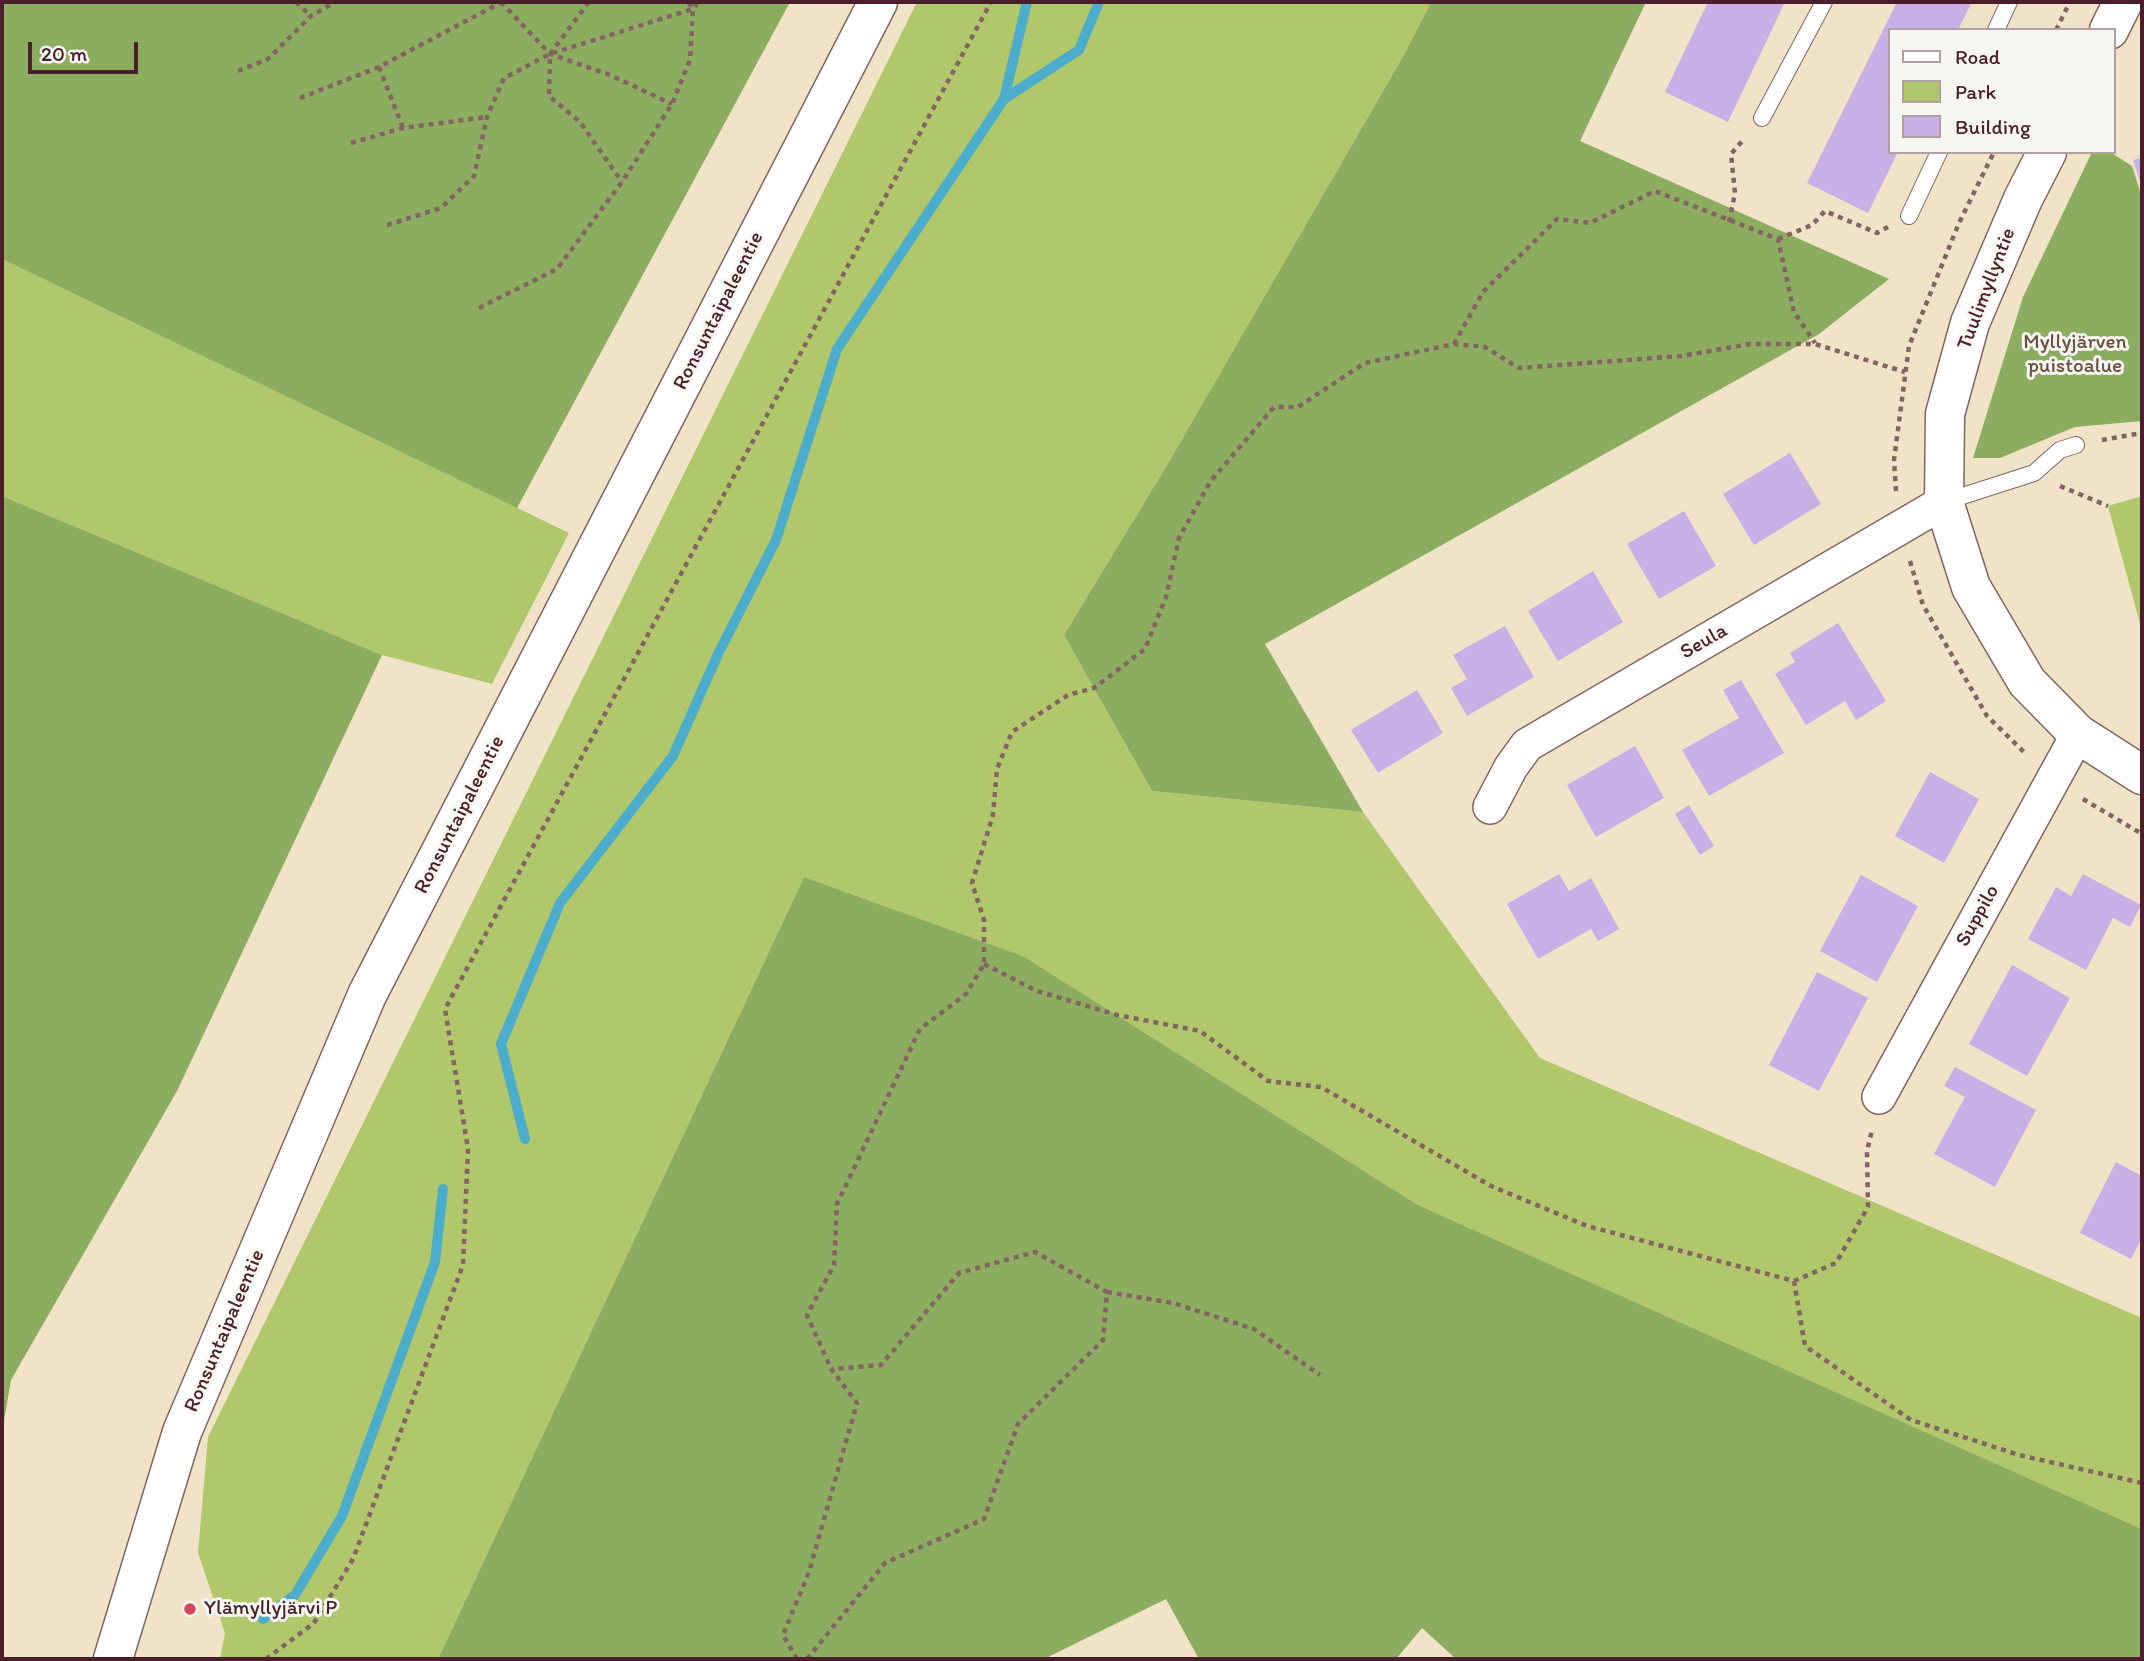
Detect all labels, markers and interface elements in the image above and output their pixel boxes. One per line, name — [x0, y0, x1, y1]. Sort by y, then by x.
scale bar — [32, 28, 142, 72]
legend — [1888, 28, 2116, 154]
text: 20 m — [41, 41, 87, 66]
text: Road — [1955, 44, 2000, 69]
text: Park — [1955, 79, 1996, 104]
text: Building — [1955, 114, 2031, 139]
street label: Tuulimyllyntie — [1952, 225, 2022, 353]
street label: Ronsuntaipaleentie — [668, 228, 770, 394]
park label: Myllyjärven puistoalue — [2023, 330, 2127, 380]
street label: Seula — [1676, 619, 1732, 665]
street label: Ronsuntaipaleentie — [409, 732, 511, 898]
street label: Suppilo — [1951, 881, 2005, 951]
street label: Ronsuntaipaleentie — [179, 1246, 271, 1416]
place label: Ylämyllyjärvi P — [204, 1596, 337, 1622]
marker: Ylämyllyjärvi P — [182, 1601, 198, 1617]

